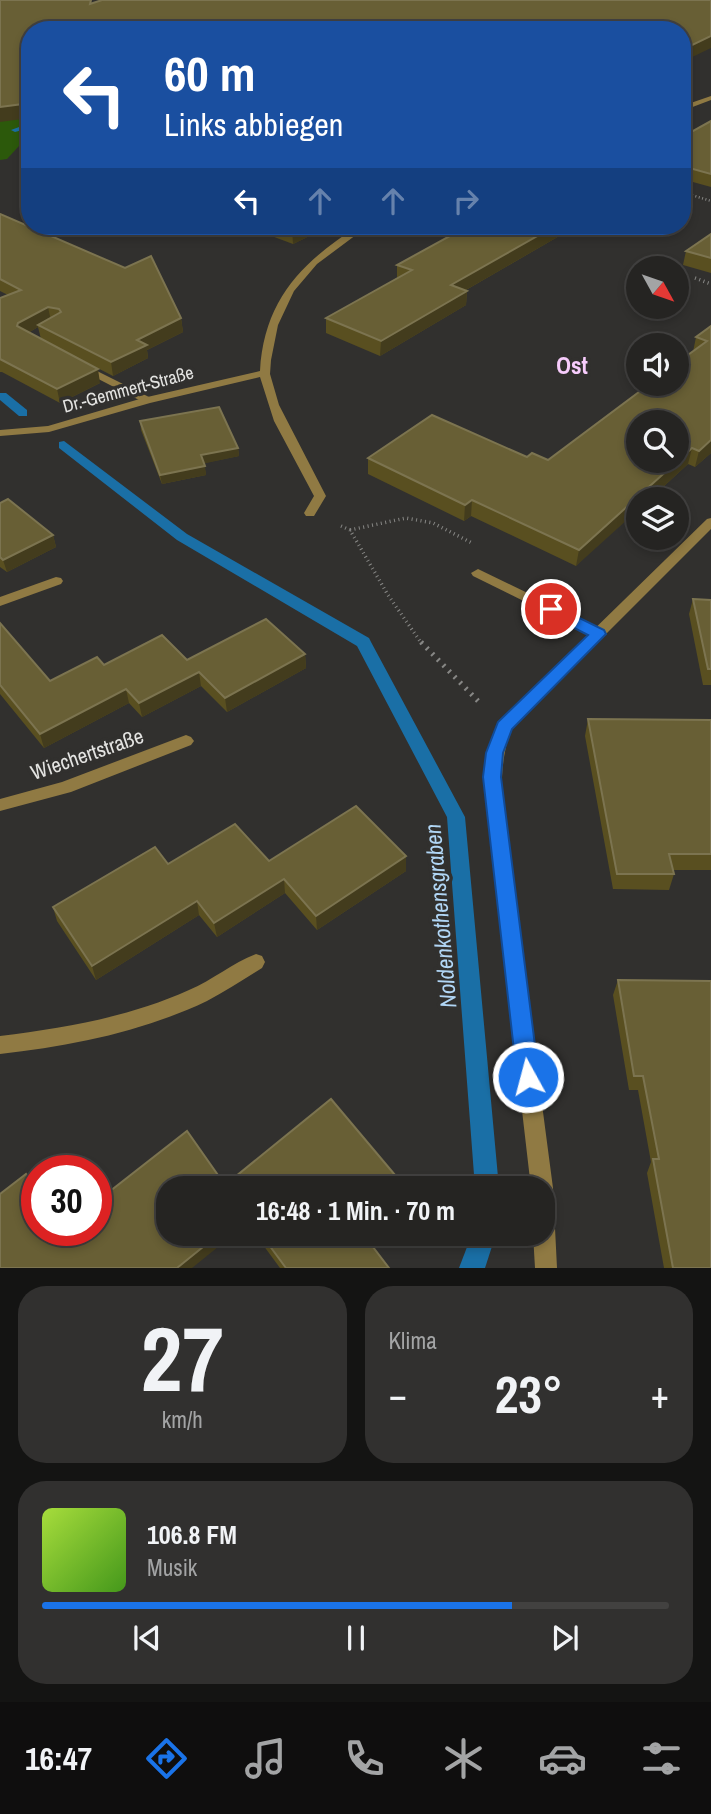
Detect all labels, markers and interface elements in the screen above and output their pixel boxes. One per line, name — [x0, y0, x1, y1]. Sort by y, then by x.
text: 60 m — [164, 40, 256, 106]
icon: left — [49, 49, 140, 140]
text: Links abbiegen — [164, 103, 343, 146]
icon: left — [228, 182, 266, 220]
icon: ahead — [301, 182, 339, 220]
icon: ahead — [374, 182, 412, 220]
icon: right — [447, 182, 485, 220]
north arrow — [626, 256, 690, 318]
map controls — [626, 256, 689, 550]
button: sound — [626, 333, 689, 396]
district label: Ost — [556, 350, 588, 381]
street label: Dr.-Gemmert-Straße — [60, 360, 196, 418]
button: search — [626, 410, 689, 473]
button: layers — [626, 487, 689, 550]
pin — [521, 579, 581, 639]
icon: arrive — [532, 590, 570, 628]
street label: Wiechertstraße — [27, 721, 147, 787]
water label: Noldenkothensgraben — [417, 823, 463, 1009]
position arrow — [491, 1040, 565, 1114]
speed limit sign: 30 — [21, 1155, 112, 1246]
text: 16:48 · 1 Min. · 70 m — [256, 1193, 455, 1228]
text: 27 — [141, 1297, 224, 1419]
text: Klima — [389, 1325, 437, 1356]
text: 23° — [495, 1359, 563, 1429]
text: − — [389, 1369, 407, 1420]
text: + — [651, 1369, 669, 1420]
text: km/h — [162, 1404, 203, 1435]
text: 106.8 FM — [147, 1517, 237, 1552]
text: Musik — [147, 1552, 197, 1583]
icon: previous — [128, 1619, 166, 1657]
icon: pause — [337, 1619, 375, 1657]
icon: next — [546, 1619, 584, 1657]
icon: directions — [142, 1734, 191, 1783]
icon: music — [241, 1734, 290, 1783]
icon: phone — [340, 1734, 389, 1783]
icon: climate — [439, 1734, 488, 1783]
icon: car — [538, 1734, 587, 1783]
icon: filters — [637, 1734, 686, 1783]
text: 16:47 — [25, 1737, 92, 1780]

